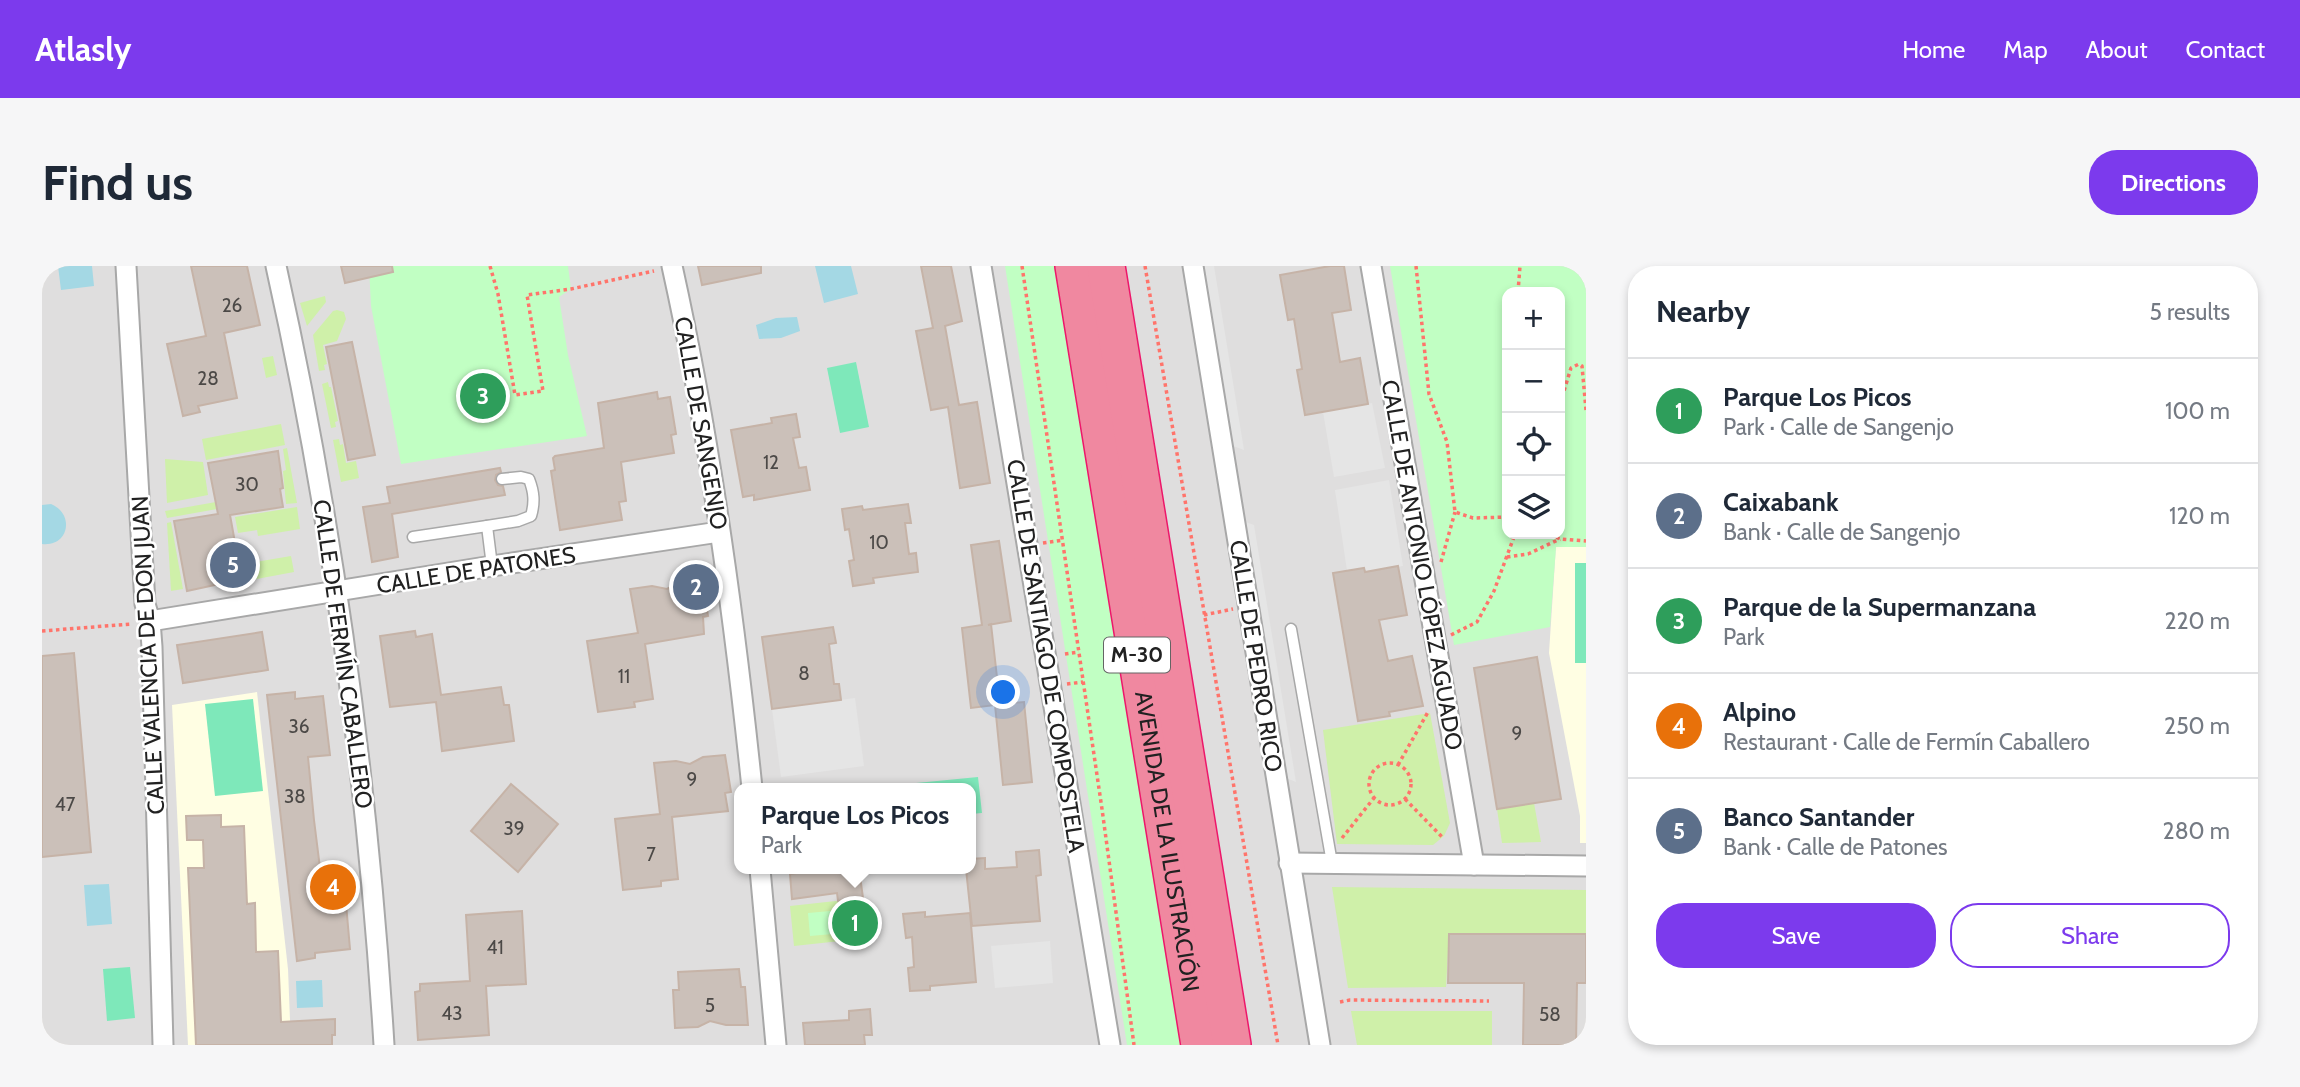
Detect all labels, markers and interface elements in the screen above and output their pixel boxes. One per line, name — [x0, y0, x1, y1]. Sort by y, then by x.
text: Atlasly — [35, 29, 132, 69]
text: Home — [1902, 35, 1965, 64]
text: Map — [2003, 35, 2048, 64]
text: About — [2086, 35, 2148, 64]
text: Contact — [2186, 35, 2265, 64]
button: Directions — [2089, 150, 2258, 215]
text: Find us — [42, 153, 193, 212]
map controls — [1502, 287, 1565, 539]
button: + — [1502, 287, 1565, 350]
text: Nearby — [1656, 293, 1750, 330]
house number: 26 — [222, 294, 242, 317]
text: 5 results — [2149, 298, 2230, 326]
street label: CALLE DE SANGENJO — [668, 314, 734, 532]
button: − — [1502, 350, 1565, 413]
house number: 28 — [197, 367, 219, 390]
pin: 3 — [460, 370, 506, 422]
street label: CALLE DE ANTONIO LÓPEZ AGUADO — [1376, 378, 1468, 752]
text: Parque Los Picos — [1723, 381, 1912, 413]
text: 1 — [1675, 397, 1683, 425]
text: 100 m — [2165, 397, 2230, 425]
button: locate — [1502, 413, 1565, 476]
text: Park · Calle de Sangenjo — [1723, 413, 1954, 441]
house number: 12 — [763, 451, 779, 474]
street label: CALLE DE SANTIAGO DE COMPOSTELA — [1001, 457, 1091, 855]
house number: 30 — [235, 473, 259, 496]
button: layers — [1502, 476, 1565, 539]
text: Caixabank — [1723, 486, 1839, 518]
street label: CALLE VALENCIA DE DON JUAN — [126, 495, 170, 815]
street label: CALLE DE FERMÍN CABALLERO — [307, 497, 380, 810]
text: 2 — [1673, 502, 1685, 530]
text: 120 m — [2169, 502, 2230, 530]
text: Bank · Calle de Sangenjo — [1723, 518, 1960, 546]
house number: 10 — [869, 531, 889, 554]
street label: CALLE DE PEDRO RICO — [1224, 538, 1288, 774]
pin: 5 — [210, 539, 256, 591]
street label: CALLE DE PATONES — [375, 540, 577, 600]
pin: 2 — [673, 561, 719, 613]
text: Parque de la Supermanzana — [1723, 591, 2036, 623]
text: 3 — [1673, 607, 1685, 635]
text: 220 m — [2164, 607, 2230, 635]
text: Park — [1723, 623, 1764, 651]
road number: M-30 — [1104, 638, 1170, 672]
house number: 8 — [798, 662, 810, 685]
house number: 11 — [618, 665, 630, 688]
your location — [986, 675, 1020, 709]
street label: AVENIDA DE LA ILUSTRACIÓN — [1129, 689, 1205, 994]
text: Alpino — [1723, 696, 1796, 728]
text: 4 — [1672, 712, 1686, 740]
text: 250 m — [2164, 712, 2230, 740]
house number: 36 — [288, 715, 310, 738]
house number: 9 — [1512, 722, 1522, 745]
text: Restaurant · Calle de Fermín Caballero — [1723, 728, 2090, 756]
house number: 9 — [687, 768, 697, 791]
popup — [734, 783, 976, 874]
house number: 38 — [284, 785, 306, 808]
house number: 47 — [55, 793, 76, 816]
text: Parque Los Picos — [761, 799, 949, 831]
text: Banco Santander — [1723, 801, 1914, 833]
house number: 39 — [503, 817, 525, 840]
text: 5 — [1673, 817, 1685, 845]
text: 280 m — [2163, 817, 2230, 845]
text: Park — [761, 831, 802, 859]
text: Bank · Calle de Patones — [1723, 833, 1947, 861]
house number: 7 — [646, 843, 656, 866]
pin: 4 — [310, 861, 356, 913]
pin: 1 — [832, 897, 878, 949]
button: Save — [1656, 903, 1936, 968]
button: Share — [1950, 903, 2230, 968]
house number: 41 — [486, 936, 504, 959]
house number: 5 — [705, 994, 715, 1017]
house number: 43 — [441, 1002, 463, 1025]
house number: 58 — [1539, 1003, 1561, 1026]

